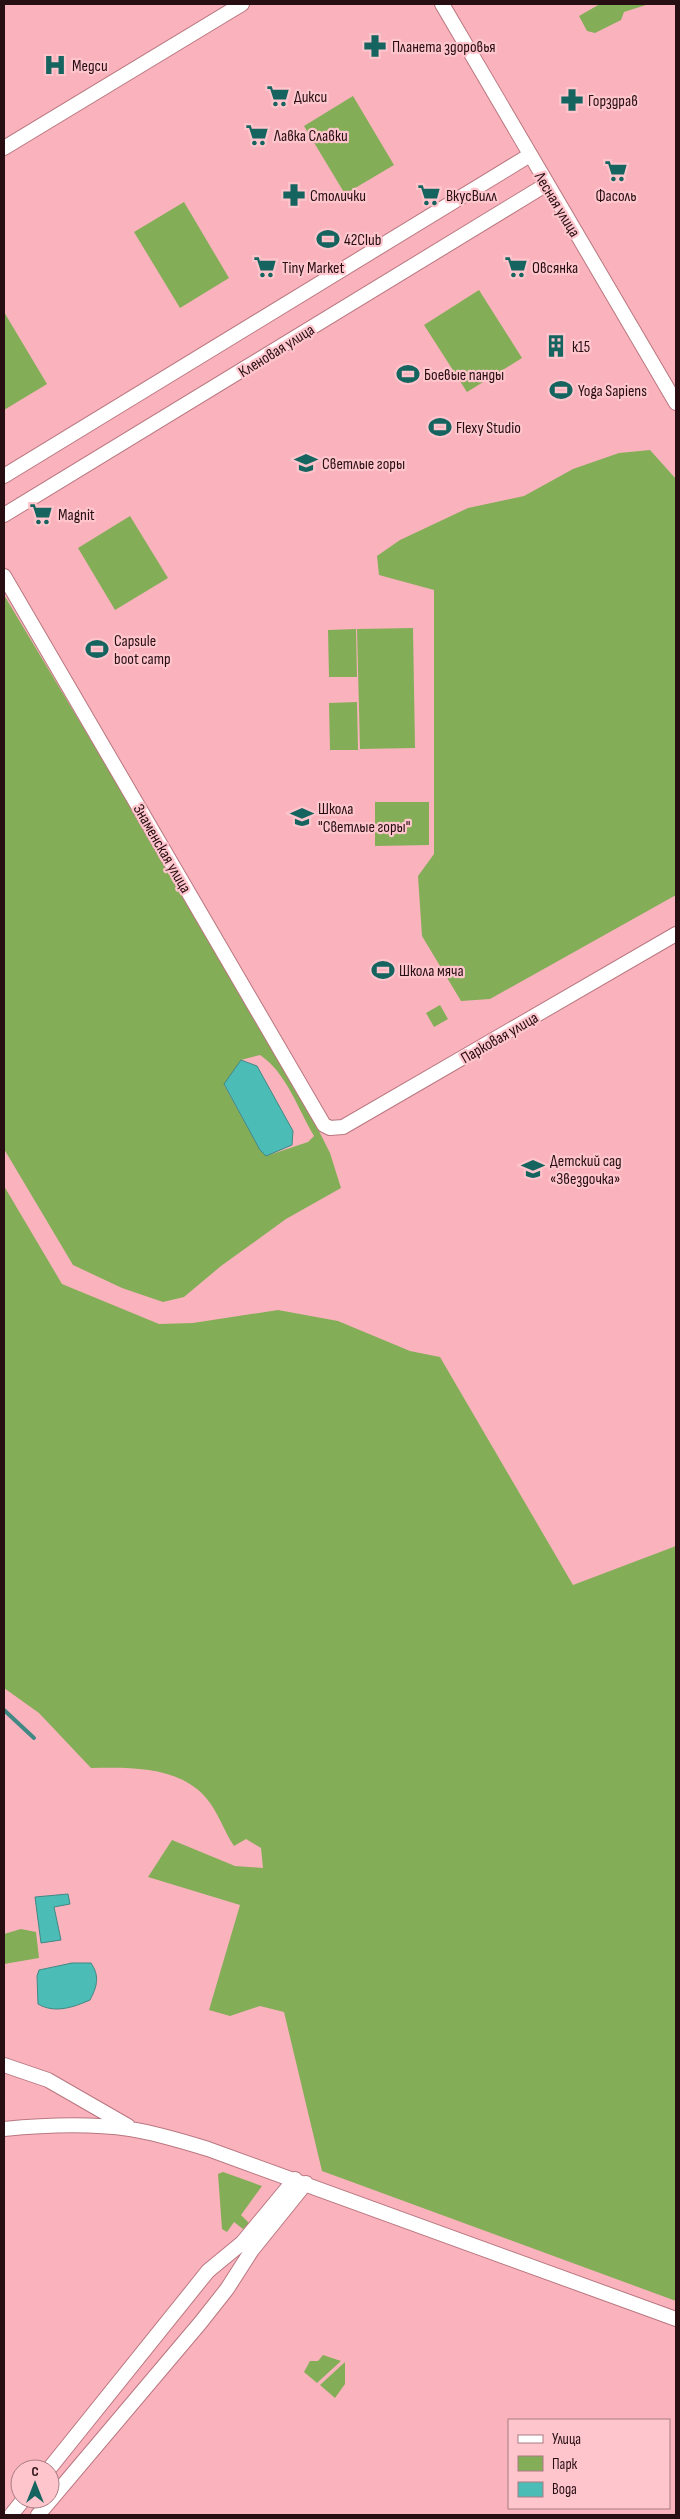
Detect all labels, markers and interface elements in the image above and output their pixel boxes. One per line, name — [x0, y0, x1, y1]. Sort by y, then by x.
pharmacy icon: Планета здоровья — [362, 33, 388, 59]
place label: Планета здоровья — [392, 38, 496, 57]
hospital icon: Медси — [42, 52, 68, 78]
place label: Медси — [72, 57, 108, 76]
supermarket icon: Дикси — [265, 83, 291, 109]
pharmacy icon: Горздрав — [559, 87, 585, 113]
place label: Дикси — [294, 88, 327, 107]
place label: Горздрав — [588, 92, 638, 111]
supermarket icon: Лавка Славки — [244, 122, 270, 148]
place label: Лавка Славки — [273, 127, 348, 146]
supermarket icon: Фасоль — [603, 158, 629, 184]
street label: Лесная улица — [529, 168, 584, 241]
pharmacy icon: Столички — [281, 182, 307, 208]
supermarket icon: ВкусВилл — [416, 182, 442, 208]
place label: Столички — [310, 187, 366, 206]
place label: ВкусВилл — [446, 187, 497, 206]
place label: Фасоль — [595, 187, 637, 206]
sports icon: 42Club — [315, 226, 341, 252]
place label: 42Club — [344, 231, 381, 250]
supermarket icon: Tiny Market — [252, 254, 278, 280]
supermarket icon: Овсянка — [503, 254, 529, 280]
place label: Tiny Market — [282, 259, 344, 278]
place label: Овсянка — [532, 259, 578, 278]
street label: Кленовая улица — [235, 321, 318, 382]
building icon: к15 — [543, 333, 569, 359]
place label: к15 — [572, 338, 590, 357]
sports icon: Боевые панды — [395, 361, 421, 387]
place label: Боевые панды — [424, 366, 504, 385]
sports icon: Yoga Sapiens — [548, 377, 574, 403]
place label: Yoga Sapiens — [578, 382, 647, 401]
sports icon: Flexy Studio — [427, 414, 453, 440]
place label: Flexy Studio — [456, 419, 521, 438]
school or university icon: Светлые горы — [293, 450, 319, 476]
place label: Светлые горы — [322, 455, 405, 474]
supermarket icon: Magnit — [28, 501, 54, 527]
place label: Magnit — [58, 506, 95, 525]
place label: Capsule boot camp — [114, 632, 171, 669]
sports icon: Capsule boot camp — [84, 636, 110, 662]
place label: Школа "Светлые горы" — [318, 800, 410, 837]
street label: Знаменская улица — [129, 801, 195, 897]
school or university icon: Школа "Светлые горы" — [289, 804, 315, 830]
sports icon: Школа мяча — [370, 957, 396, 983]
place label: Школа мяча — [399, 962, 464, 981]
street label: Парковая улица — [458, 1009, 542, 1068]
place label: Детский сад «Звездочка» — [550, 1152, 622, 1189]
school or university icon: Детский сад «Звездочка» — [520, 1156, 546, 1182]
legend — [508, 2419, 670, 2509]
text: Улица — [552, 2430, 581, 2449]
text: Парк — [552, 2455, 578, 2474]
north arrow — [10, 2459, 60, 2509]
text: С — [31, 2463, 39, 2480]
text: Вода — [552, 2480, 577, 2499]

